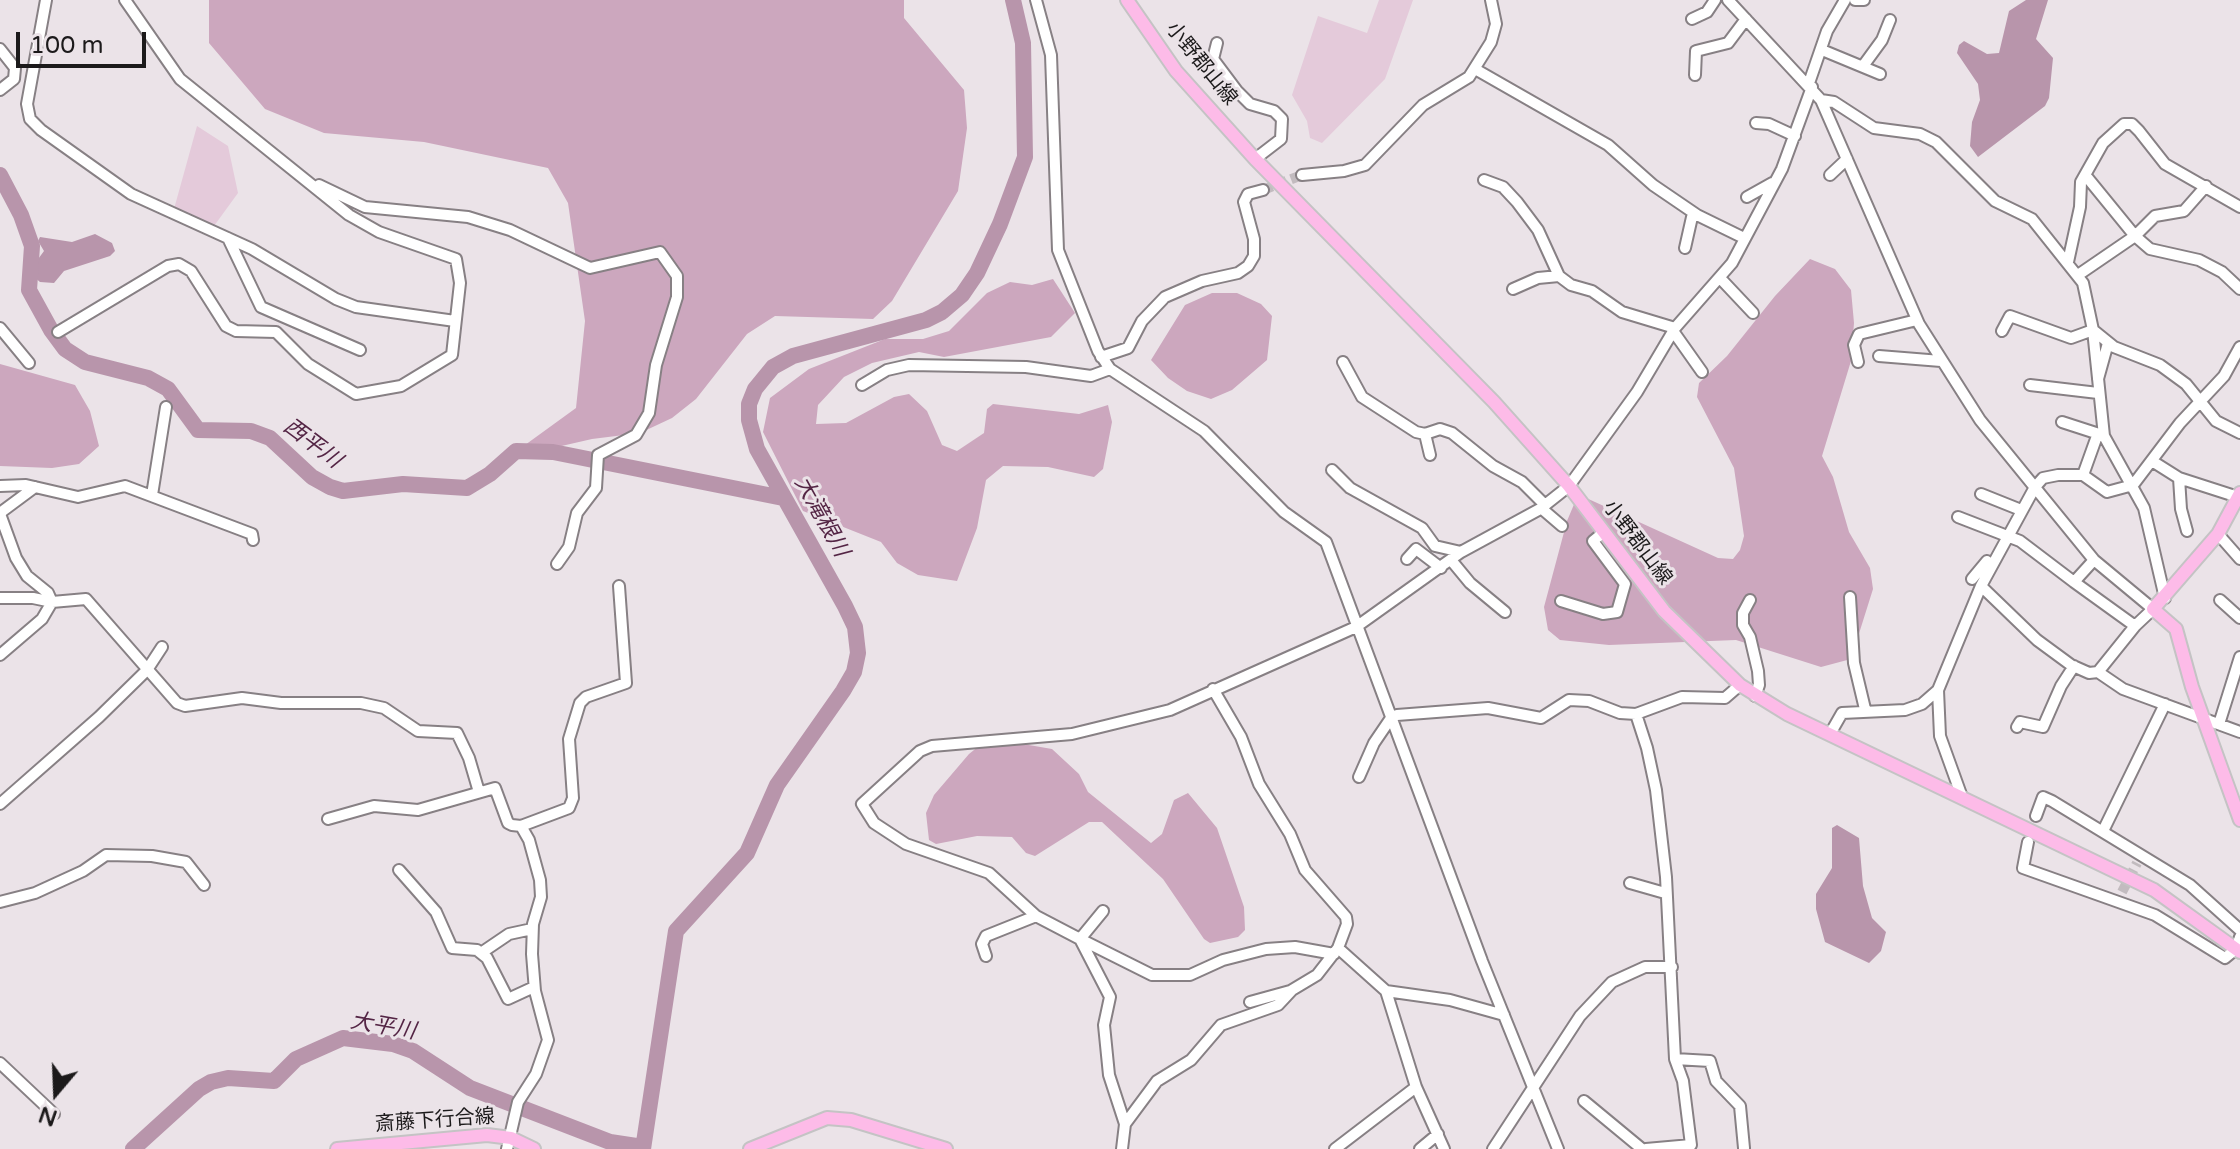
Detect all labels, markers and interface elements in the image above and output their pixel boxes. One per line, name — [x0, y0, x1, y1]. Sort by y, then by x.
scale bar — [20, 16, 150, 66]
street label: 小野郡山線 — [1160, 18, 1242, 110]
text: 100 m — [30, 31, 104, 60]
water label: 西平川 — [278, 414, 346, 474]
water label: 大滝根川 — [788, 472, 854, 562]
street label: 小野郡山線 — [1597, 496, 1677, 590]
water label: 大平川 — [348, 1008, 418, 1046]
north arrow — [16, 1053, 96, 1133]
text: N — [36, 1101, 61, 1131]
street label: 斎藤下行合線 — [374, 1105, 496, 1137]

